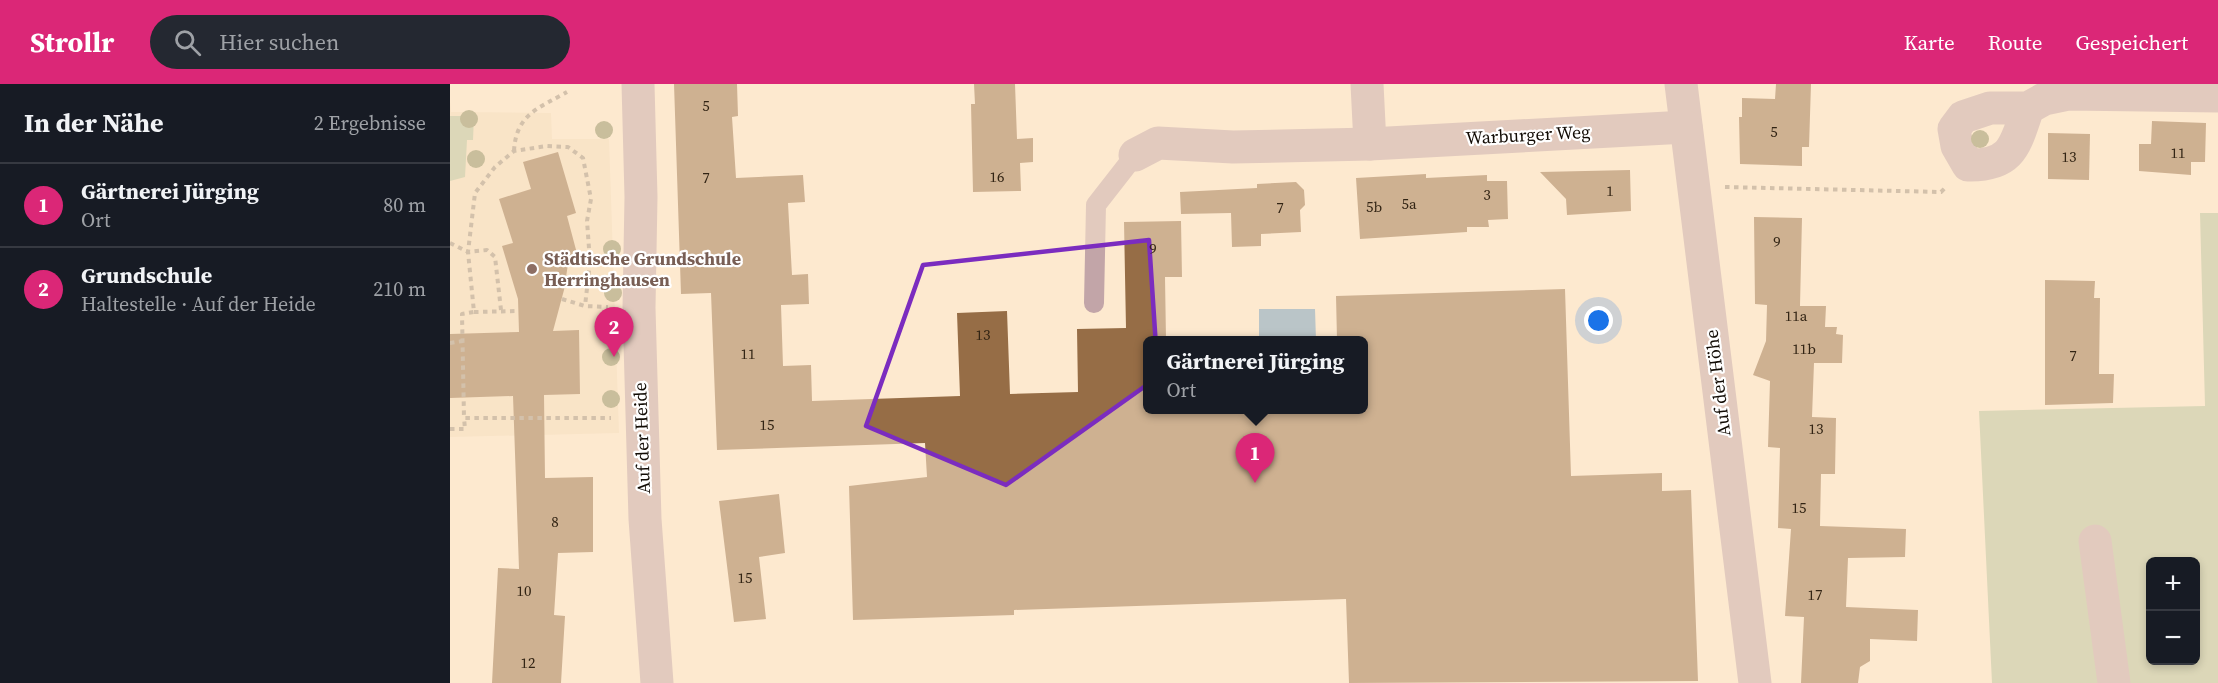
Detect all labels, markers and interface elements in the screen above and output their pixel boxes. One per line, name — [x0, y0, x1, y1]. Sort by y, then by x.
search box — [150, 15, 570, 69]
text: Strollr — [30, 23, 114, 61]
icon: search — [171, 26, 204, 59]
text: Hier suchen — [219, 27, 339, 57]
text: Karte — [1904, 28, 1955, 57]
text: Route — [1988, 28, 2042, 57]
text: Gespeichert — [2075, 28, 2188, 57]
house number: 5 — [702, 95, 710, 116]
text: In der Nähe — [24, 105, 164, 141]
text: 2 Ergebnisse — [314, 109, 426, 137]
street label: Warburger Weg — [1465, 119, 1591, 150]
house number: 5 — [1770, 121, 1778, 142]
house number: 11 — [2170, 142, 2186, 163]
house number: 13 — [2061, 146, 2077, 167]
house number: 16 — [989, 166, 1005, 187]
house number: 7 — [702, 167, 710, 188]
text: Gärtnerei Jürging — [81, 176, 259, 206]
house number: 1 — [1606, 180, 1614, 201]
house number: 3 — [1483, 184, 1491, 205]
text: 1 — [38, 191, 49, 219]
text: 80 m — [383, 191, 426, 219]
house number: 5a — [1401, 193, 1417, 214]
house number: 5b — [1366, 196, 1382, 217]
house number: 7 — [1276, 197, 1284, 218]
text: Ort — [81, 206, 110, 234]
house number: 9 — [1773, 231, 1781, 252]
house number: 9 — [1149, 238, 1157, 259]
place label: Städtische Grundschule Herringhausen — [544, 246, 741, 292]
text: Grundschule — [81, 260, 212, 290]
marker: Städtische Grundschule Herringhausen — [525, 262, 539, 276]
text: 2 — [38, 275, 49, 303]
text: 210 m — [373, 275, 426, 303]
text: Haltestelle · Auf der Heide — [81, 290, 316, 318]
house number: 11a — [1785, 305, 1808, 326]
your location — [1584, 306, 1613, 335]
pin: 2 — [594, 308, 634, 357]
house number: 13 — [975, 324, 991, 345]
street label: Auf der Höhe — [1699, 328, 1736, 438]
popup — [1143, 336, 1368, 414]
house number: 11b — [1792, 338, 1816, 359]
house number: 11 — [740, 343, 756, 364]
house number: 7 — [2069, 345, 2077, 366]
text: Gärtnerei Jürging — [1166, 346, 1345, 376]
text: Ort — [1166, 376, 1196, 404]
street label: Auf der Heide — [627, 382, 656, 494]
house number: 15 — [759, 414, 775, 435]
house number: 13 — [1808, 418, 1824, 439]
pin: 1 — [1236, 434, 1274, 483]
house number: 15 — [1791, 497, 1807, 518]
house number: 8 — [551, 511, 559, 532]
map controls — [2146, 557, 2200, 665]
button: + — [2146, 557, 2200, 611]
house number: 15 — [737, 567, 753, 588]
house number: 10 — [516, 580, 532, 601]
house number: 17 — [1807, 584, 1823, 605]
button: − — [2146, 611, 2200, 665]
house number: 12 — [520, 652, 536, 673]

